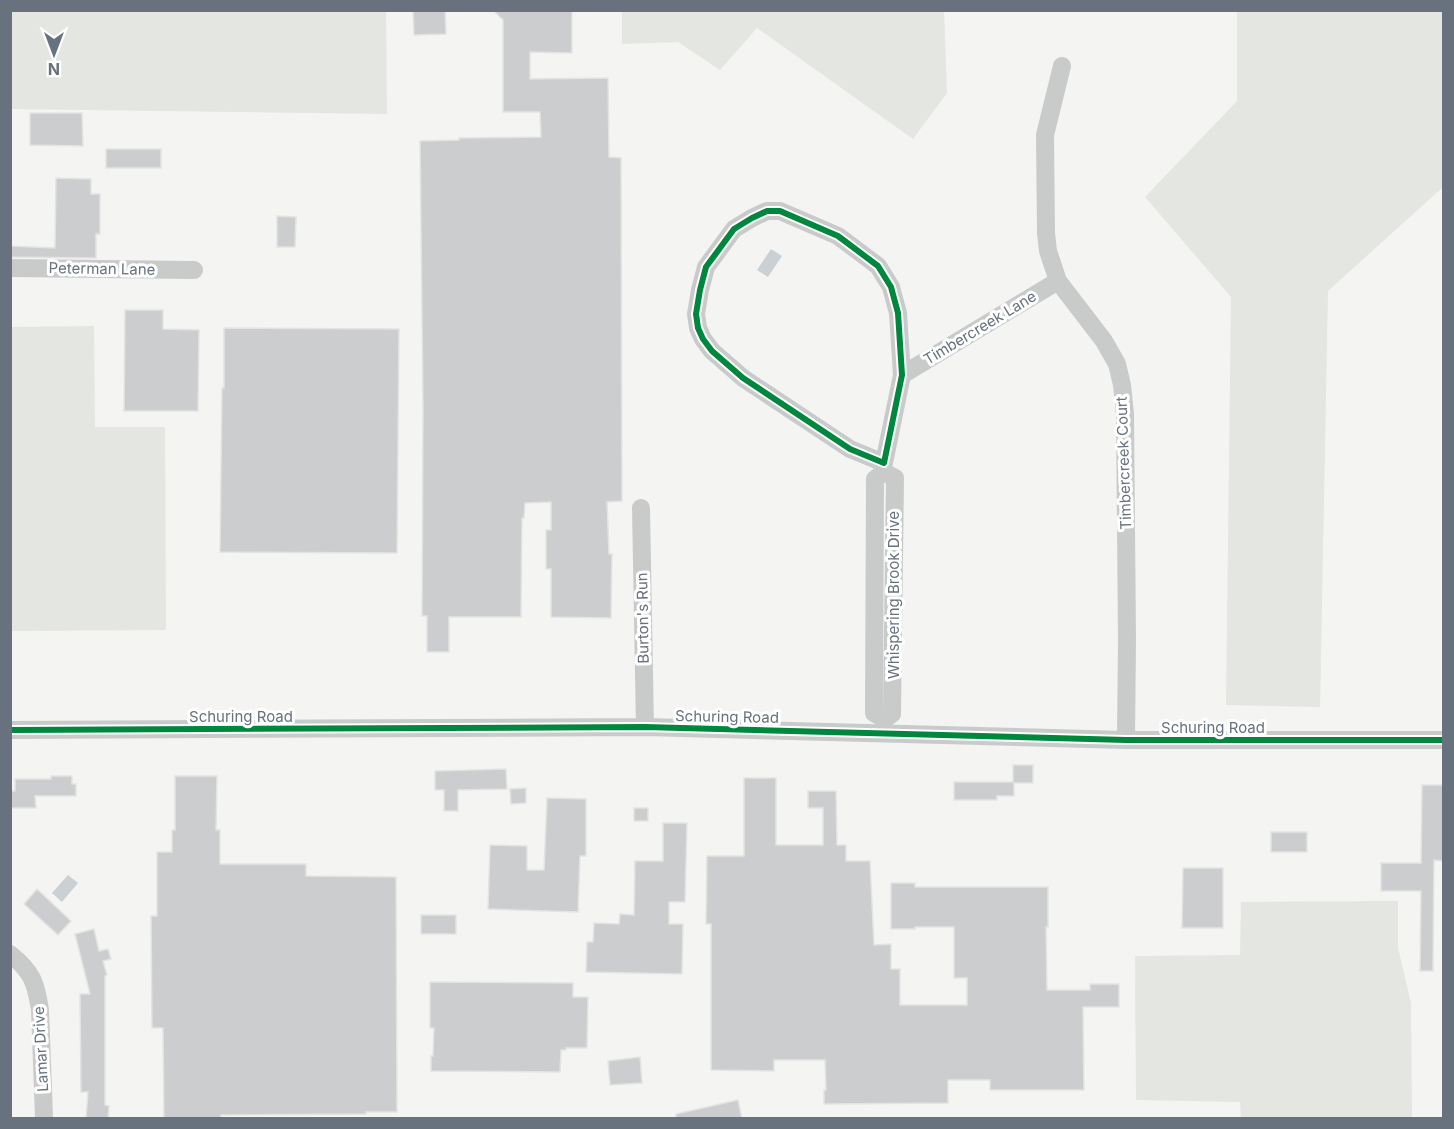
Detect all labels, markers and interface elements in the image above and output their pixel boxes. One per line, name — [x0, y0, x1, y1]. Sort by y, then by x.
north arrow — [24, 24, 84, 84]
text: N — [48, 59, 60, 79]
street label: Peterman Lane — [48, 258, 156, 279]
street label: Timbercreek Lane — [920, 286, 1040, 369]
street label: Timbercreek Court — [1112, 396, 1135, 530]
street label: Whispering Brook Drive — [884, 511, 903, 679]
street label: Burton's Run — [632, 572, 653, 664]
street label: Schuring Road — [675, 706, 779, 727]
street label: Schuring Road — [189, 707, 293, 726]
street label: Schuring Road — [1161, 718, 1265, 737]
street label: Lamar Drive — [29, 1006, 52, 1092]

